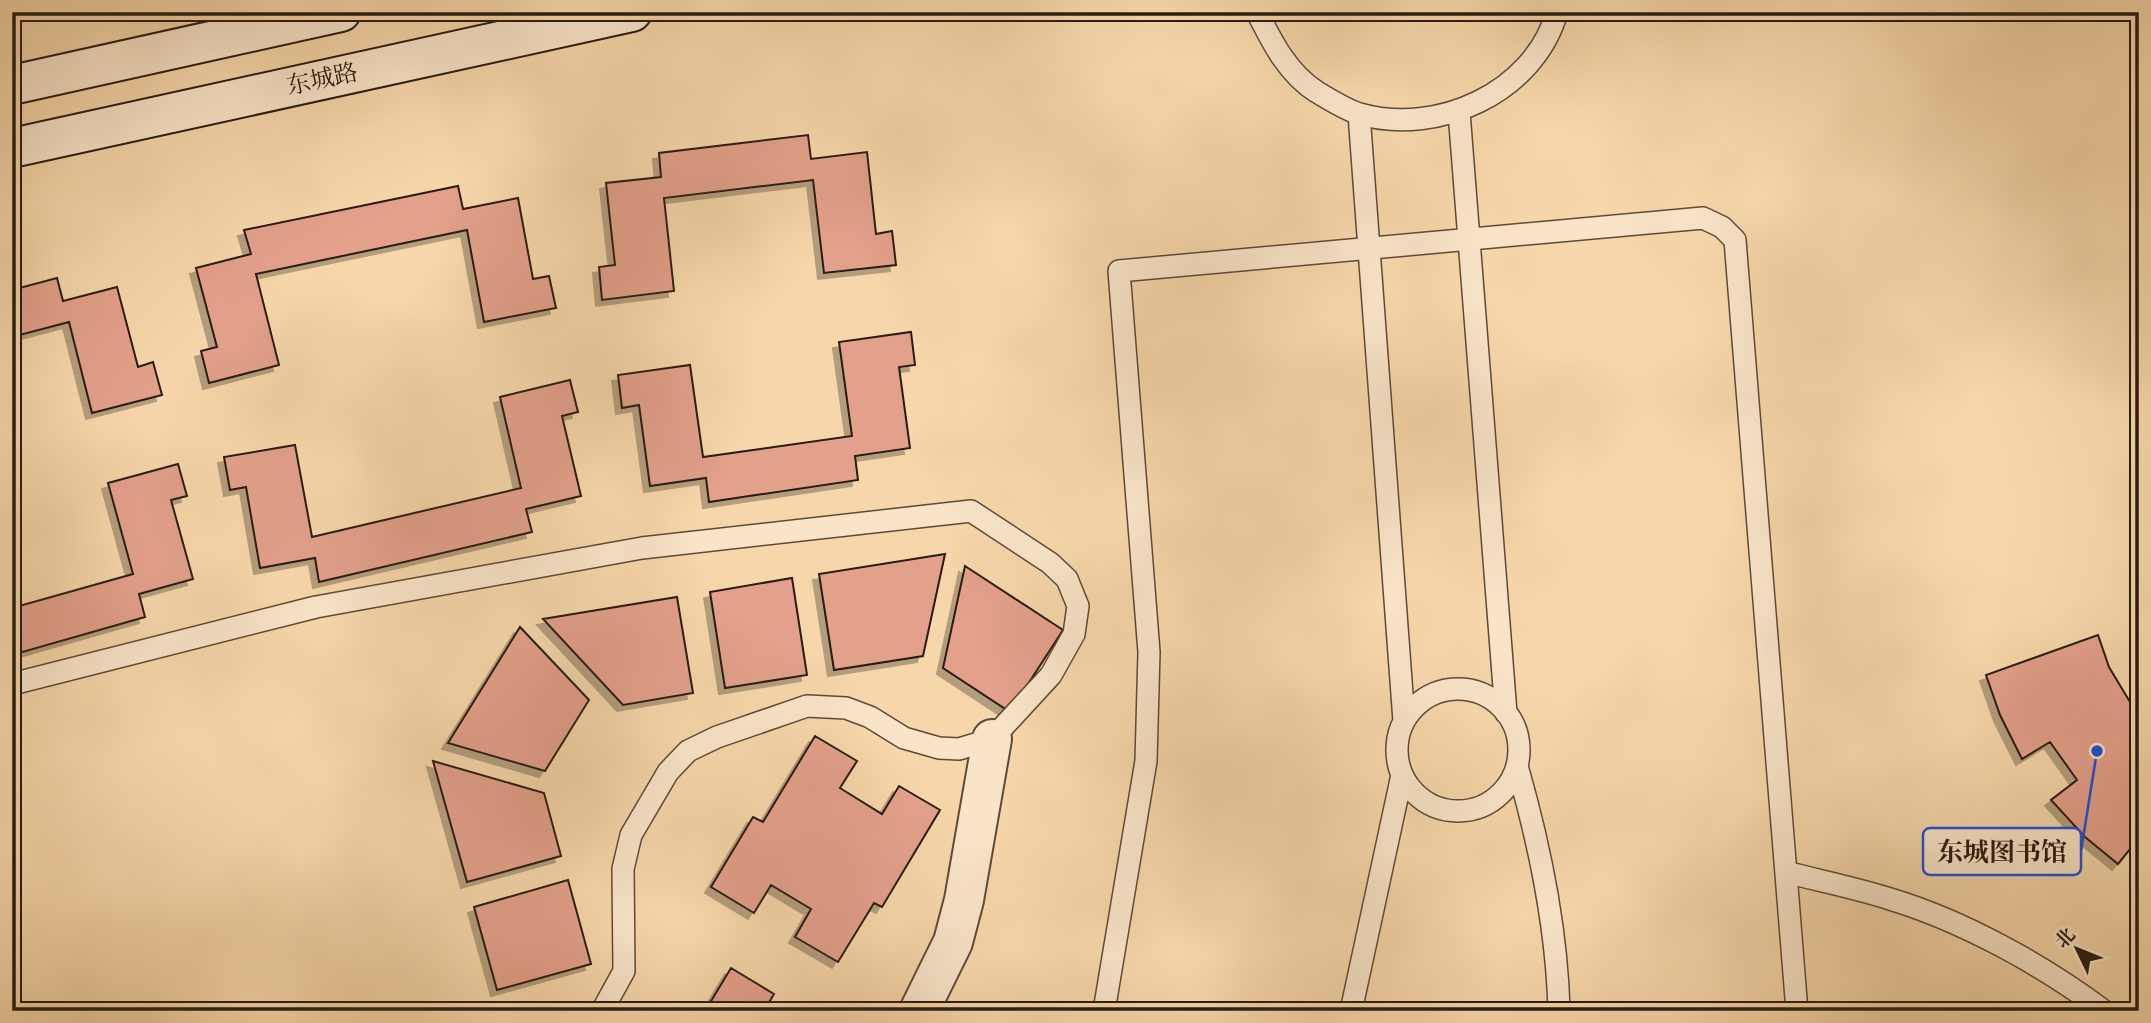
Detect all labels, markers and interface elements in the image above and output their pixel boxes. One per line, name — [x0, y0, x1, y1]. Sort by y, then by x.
street label: 东城路 — [284, 57, 360, 101]
callout: 东城图书馆 — [1923, 828, 2081, 875]
text: 东城图书馆 — [1937, 836, 2067, 868]
north arrow — [2042, 914, 2112, 984]
text: 北 — [2050, 923, 2080, 953]

